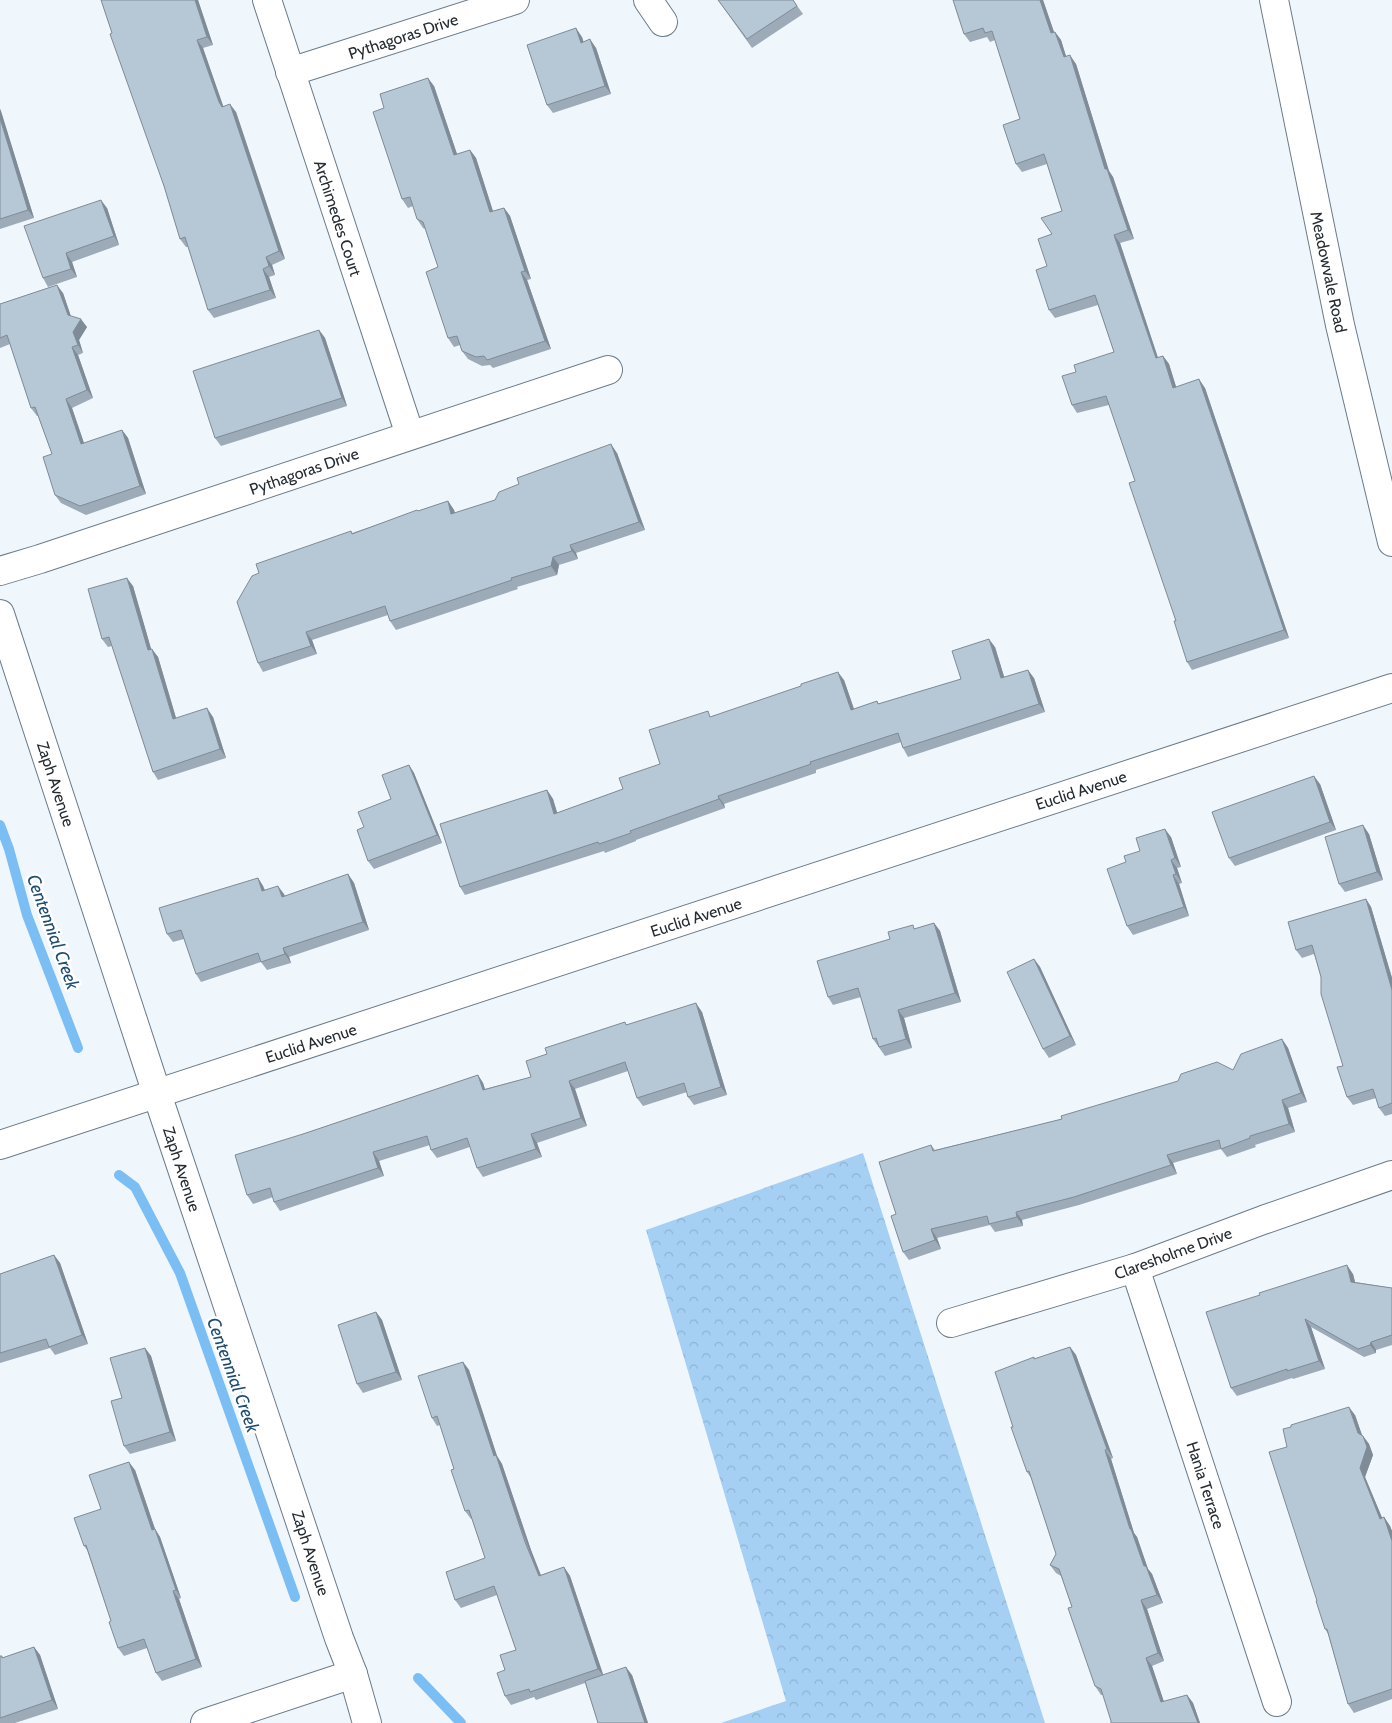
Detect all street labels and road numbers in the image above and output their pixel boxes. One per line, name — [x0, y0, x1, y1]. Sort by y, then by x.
street label: Pythagoras Drive — [346, 10, 461, 63]
street label: Archimedes Court — [310, 158, 365, 279]
street label: Meadowvale Road — [1306, 210, 1351, 334]
street label: Pythagoras Drive — [247, 444, 361, 499]
street label: Zaph Avenue — [33, 739, 78, 829]
street label: Euclid Avenue — [1033, 767, 1129, 814]
street label: Euclid Avenue — [648, 894, 744, 941]
street label: Euclid Avenue — [263, 1020, 359, 1067]
street label: Zaph Avenue — [159, 1124, 204, 1214]
street label: Claresholme Drive — [1112, 1223, 1235, 1284]
street label: Hania Terrace — [1182, 1439, 1229, 1531]
street label: Zaph Avenue — [288, 1508, 333, 1598]

